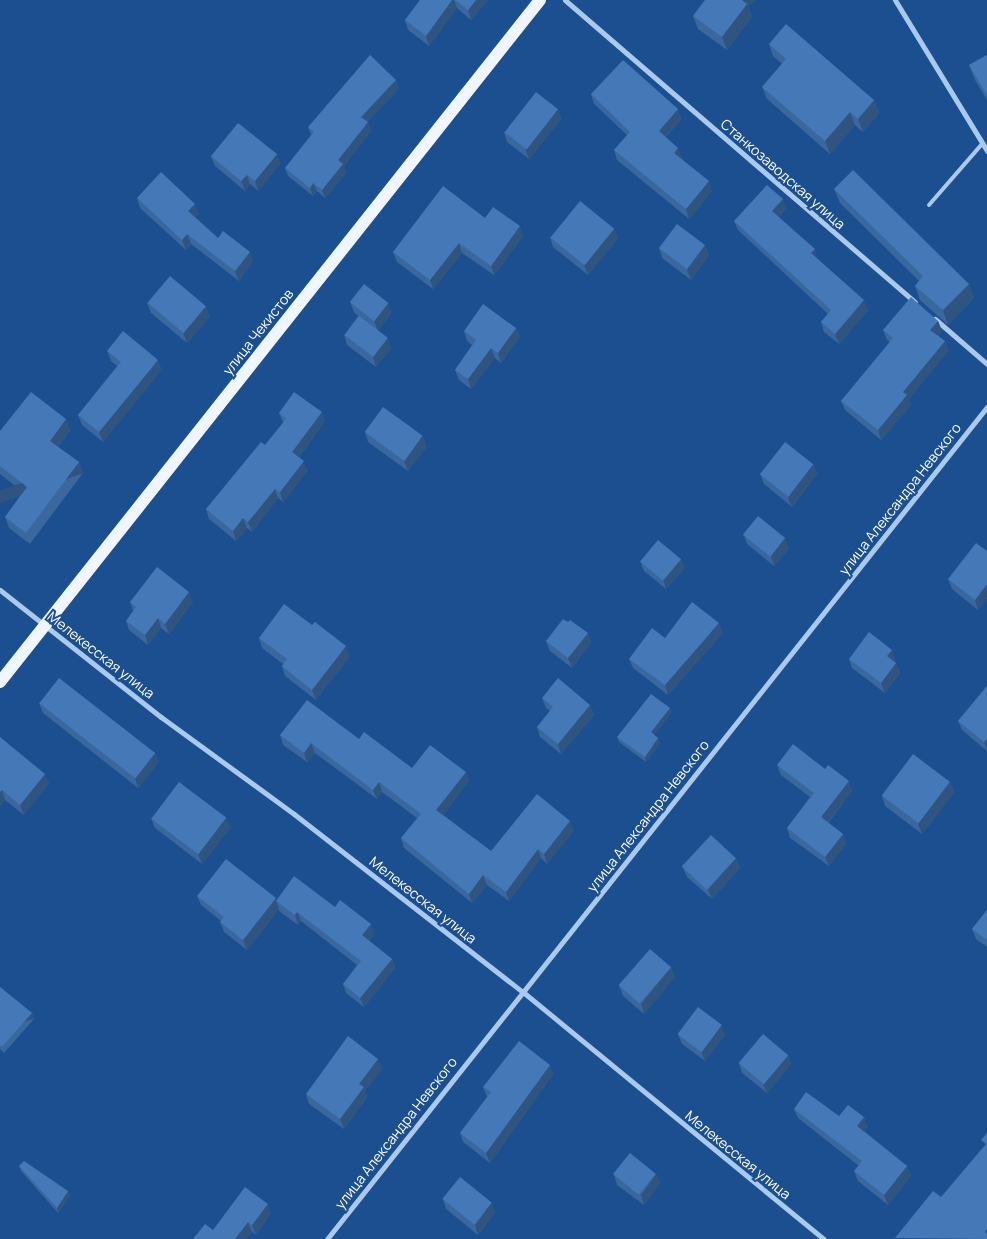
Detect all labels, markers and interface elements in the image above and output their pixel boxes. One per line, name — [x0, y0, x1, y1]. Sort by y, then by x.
street label: Станкозаводская улица — [717, 115, 849, 233]
street label: улица Чекистов — [219, 286, 297, 378]
street label: улица Александра Невского — [836, 420, 964, 578]
street label: Мелекесская улица — [44, 608, 158, 702]
street label: улица Александра Невского — [584, 737, 712, 895]
street label: Мелекесская улица — [366, 853, 480, 947]
street label: улица Александра Невского — [332, 1054, 460, 1212]
street label: Мелекесская улица — [682, 1107, 794, 1203]

